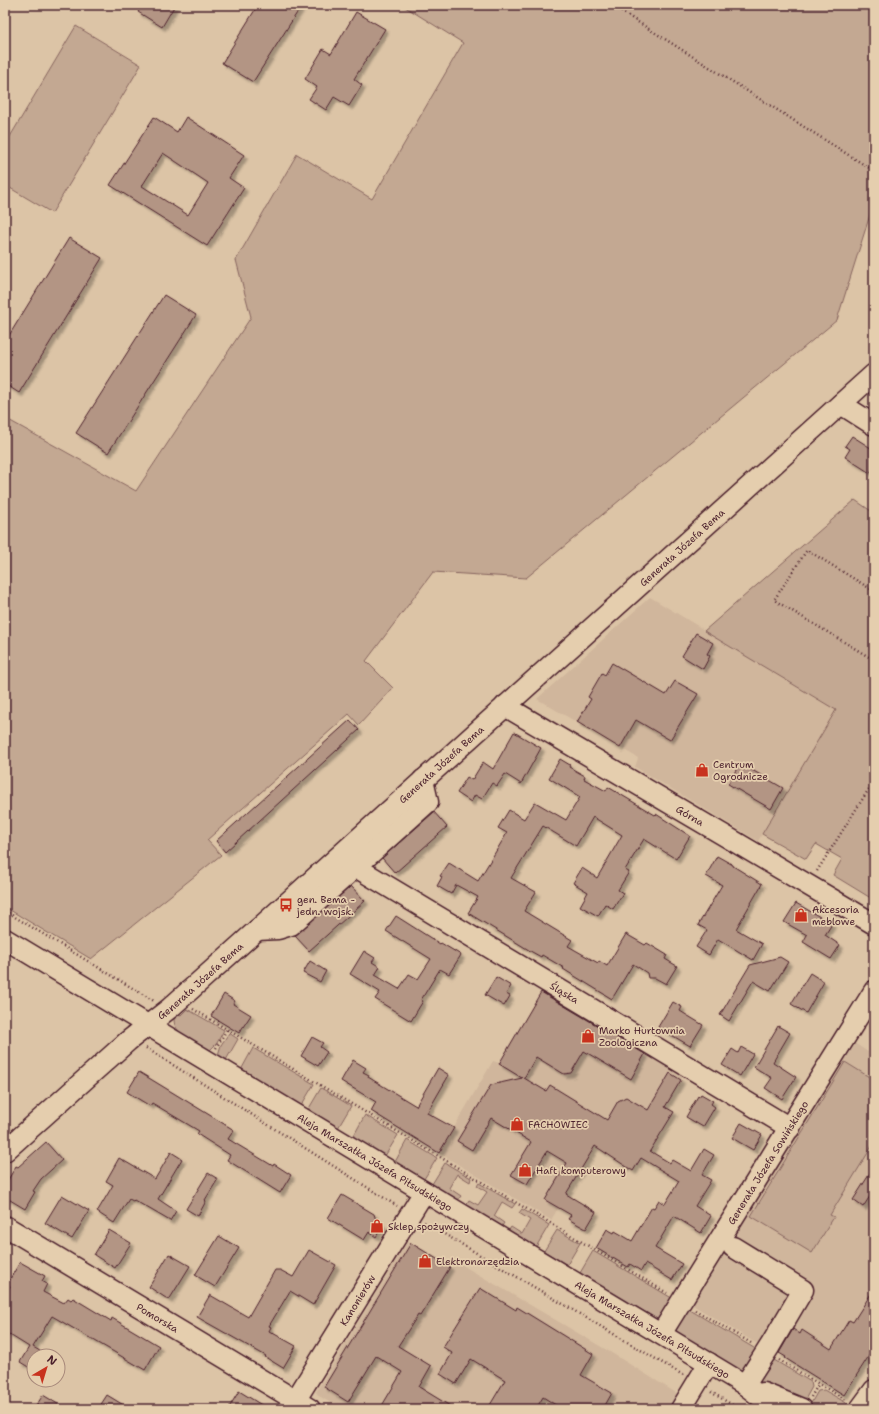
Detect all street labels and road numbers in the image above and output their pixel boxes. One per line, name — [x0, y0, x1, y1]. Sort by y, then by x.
street label: Generała Józefa Bema — [637, 505, 728, 589]
street label: Generała Józefa Bema — [396, 722, 487, 806]
street label: Górna — [674, 803, 707, 829]
street label: Generała Józefa Bema — [155, 939, 246, 1022]
street label: Śląska — [547, 979, 582, 1007]
street label: Generała Józefa Sowińskiego — [725, 1098, 811, 1227]
street label: Aleja Marszałka Józefa Piłsudskiego — [295, 1111, 455, 1214]
street label: Kanonierów — [337, 1272, 379, 1328]
street label: Aleja Marszałka Józefa Piłsudskiego — [572, 1278, 732, 1381]
street label: Pomorska — [134, 1300, 181, 1336]

